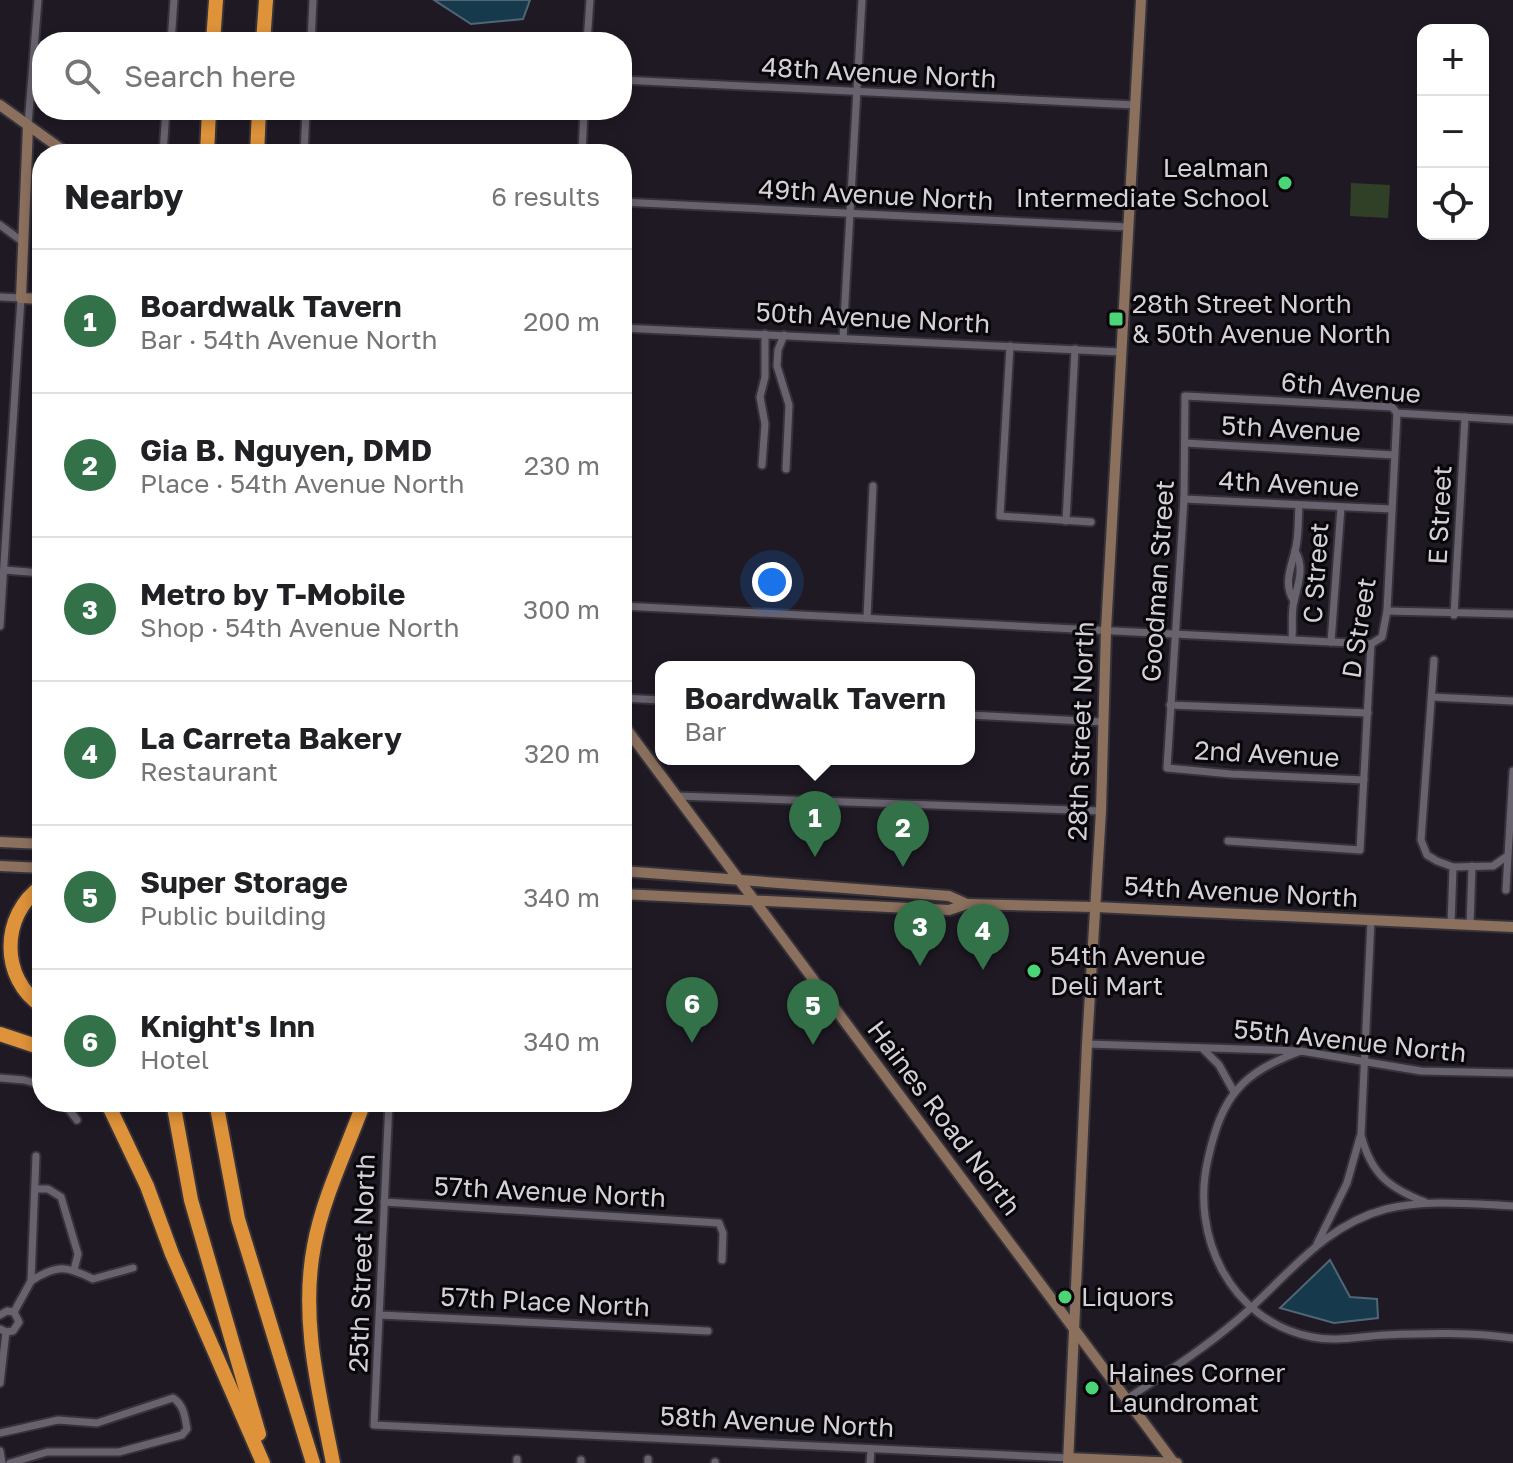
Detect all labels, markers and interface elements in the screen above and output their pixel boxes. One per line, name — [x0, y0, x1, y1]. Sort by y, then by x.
map controls — [1417, 24, 1489, 240]
button: + — [1417, 24, 1489, 96]
search box — [32, 32, 632, 120]
street label: 48th Avenue North — [761, 51, 997, 94]
icon: search — [60, 54, 104, 98]
text: Search here — [124, 58, 296, 94]
button: − — [1417, 96, 1489, 168]
place label: Lealman Intermediate School — [1016, 152, 1269, 213]
button: locate — [1417, 168, 1489, 240]
street label: 49th Avenue North — [758, 173, 994, 216]
marker: Lealman Intermediate School — [1276, 174, 1294, 192]
text: Nearby — [64, 176, 184, 216]
text: 6 results — [491, 181, 600, 212]
text: Boardwalk Tavern — [140, 288, 402, 324]
place label: 28th Street North & 50th Avenue North — [1132, 288, 1391, 349]
street label: 50th Avenue North — [755, 296, 991, 339]
text: 1 — [83, 306, 97, 337]
text: 200 m — [523, 306, 600, 337]
marker: 28th Street North & 50th Avenue North — [1107, 310, 1125, 328]
text: Bar · 54th Avenue North — [140, 324, 438, 355]
street label: 6th Avenue — [1280, 366, 1422, 409]
street label: 5th Avenue — [1220, 409, 1362, 448]
text: Gia B. Nguyen, DMD — [140, 432, 432, 468]
text: 2 — [82, 450, 98, 481]
text: 230 m — [524, 450, 600, 481]
street label: 4th Avenue — [1218, 464, 1360, 503]
street label: E Street — [1421, 465, 1458, 565]
text: Place · 54th Avenue North — [140, 468, 465, 499]
street label: Goodman Street — [1135, 479, 1180, 683]
street label: C Street — [1297, 521, 1334, 624]
your location — [752, 562, 792, 602]
street label: D Street — [1335, 575, 1382, 681]
text: Metro by T-Mobile — [140, 576, 405, 612]
text: 3 — [82, 594, 98, 625]
text: 300 m — [523, 594, 600, 625]
text: Shop · 54th Avenue North — [140, 612, 460, 643]
street label: 28th Street North — [1061, 621, 1100, 841]
popup — [655, 661, 975, 765]
text: Boardwalk Tavern — [684, 680, 946, 716]
text: Bar — [684, 716, 726, 747]
text: La Carreta Bakery — [140, 720, 402, 756]
street label: 2nd Avenue — [1194, 734, 1340, 773]
text: 4 — [82, 738, 98, 769]
text: 320 m — [524, 738, 600, 769]
text: Restaurant — [140, 756, 278, 787]
pin: 1 — [789, 791, 841, 857]
pin: 2 — [877, 801, 929, 867]
text: Super Storage — [140, 864, 348, 900]
street label: 54th Avenue North — [1123, 870, 1359, 913]
text: 5 — [82, 882, 98, 913]
text: 340 m — [523, 882, 600, 913]
text: Public building — [140, 900, 326, 931]
pin: 3 — [894, 900, 946, 966]
pin: 4 — [957, 904, 1009, 970]
place label: 54th Avenue Deli Mart — [1050, 940, 1206, 1001]
marker: 54th Avenue Deli Mart — [1025, 962, 1043, 980]
pin: 6 — [666, 977, 718, 1043]
pin: 5 — [787, 979, 839, 1045]
text: Knight's Inn — [140, 1008, 315, 1044]
street label: 55th Avenue North — [1232, 1013, 1468, 1068]
street label: Haines Road North — [861, 1014, 1028, 1221]
text: 6 — [82, 1026, 98, 1057]
text: 340 m — [523, 1026, 600, 1057]
text: Hotel — [140, 1044, 209, 1075]
street label: 25th Street North — [342, 1153, 381, 1373]
street label: 57th Avenue North — [433, 1170, 667, 1213]
street label: 57th Place North — [439, 1281, 651, 1322]
place label: Liquors — [1081, 1281, 1174, 1312]
marker: Liquors — [1056, 1288, 1074, 1306]
place label: Haines Corner Laundromat — [1108, 1357, 1285, 1418]
marker: Haines Corner Laundromat — [1083, 1379, 1101, 1397]
street label: 58th Avenue North — [659, 1400, 895, 1443]

